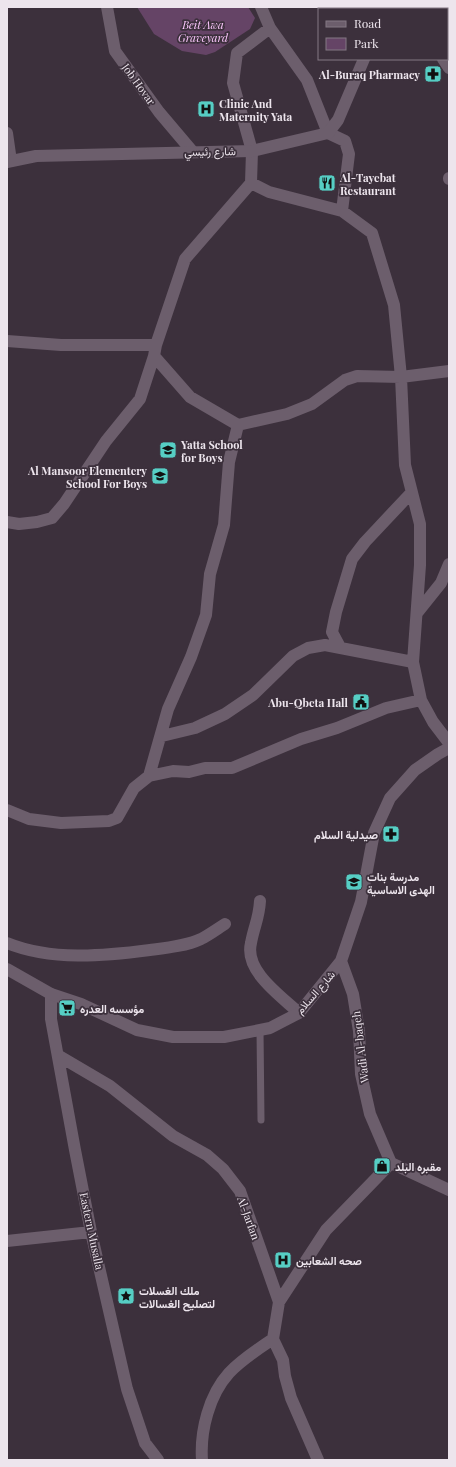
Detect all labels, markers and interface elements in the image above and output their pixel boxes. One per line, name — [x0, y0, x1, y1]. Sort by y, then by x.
legend — [318, 8, 448, 60]
text: Road — [354, 15, 381, 31]
park label: Beit Awa Graveyard — [178, 17, 229, 45]
text: Park — [354, 35, 379, 51]
street label: Job Hovar — [118, 59, 159, 108]
pharmacy icon: Al-Buraq Pharmacy — [423, 64, 443, 84]
place label: Al-Buraq Pharmacy — [318, 67, 420, 82]
place label: Clinic And Maternity Yata — [219, 96, 293, 124]
hospital icon: Clinic And Maternity Yata — [196, 99, 216, 119]
street label: شارع رئيسي — [184, 143, 236, 162]
place label: Al-Tayebat Restaurant — [339, 170, 396, 198]
restaurant icon: Al-Tayebat Restaurant — [317, 173, 337, 193]
place label: Yatta School for Boys — [180, 437, 243, 465]
school or university icon: Yatta School for Boys — [158, 440, 178, 460]
place label: Al Mansoor Elementery School For Boys — [27, 463, 147, 491]
school or university icon: Al Mansoor Elementery School For Boys — [150, 466, 170, 486]
public building icon: Abu-Qbeta Hall — [351, 692, 371, 712]
place label: Abu-Qbeta Hall — [267, 695, 349, 710]
pharmacy icon: صيدلية السلام — [381, 824, 401, 844]
place label: صيدلية السلام — [314, 827, 378, 843]
place label: مدرسة بنات الهدى الاساسية — [367, 869, 435, 897]
school or university icon: مدرسة بنات الهدى الاساسية — [344, 872, 364, 892]
street label: شارع السلام — [292, 967, 339, 1018]
supermarket icon: مؤسسه العدره — [57, 998, 77, 1018]
place label: مؤسسه العدره — [80, 1001, 144, 1016]
street label: Wadi Al-baqeh — [348, 1010, 372, 1085]
shop icon: مقبره البلد — [372, 1156, 392, 1176]
place label: مقبره البلد — [395, 1159, 441, 1174]
street label: Eastern Musalla — [76, 1191, 108, 1272]
street label: Al-Jarfan — [234, 1193, 264, 1242]
hospital icon: صحه الشعابين — [273, 1250, 293, 1270]
place label: صحه الشعابين — [296, 1253, 362, 1268]
place label: ملك الغسلات لتصليح الغسالات — [139, 1283, 215, 1312]
place icon: ملك الغسلات لتصليح الغسالات — [116, 1286, 136, 1306]

